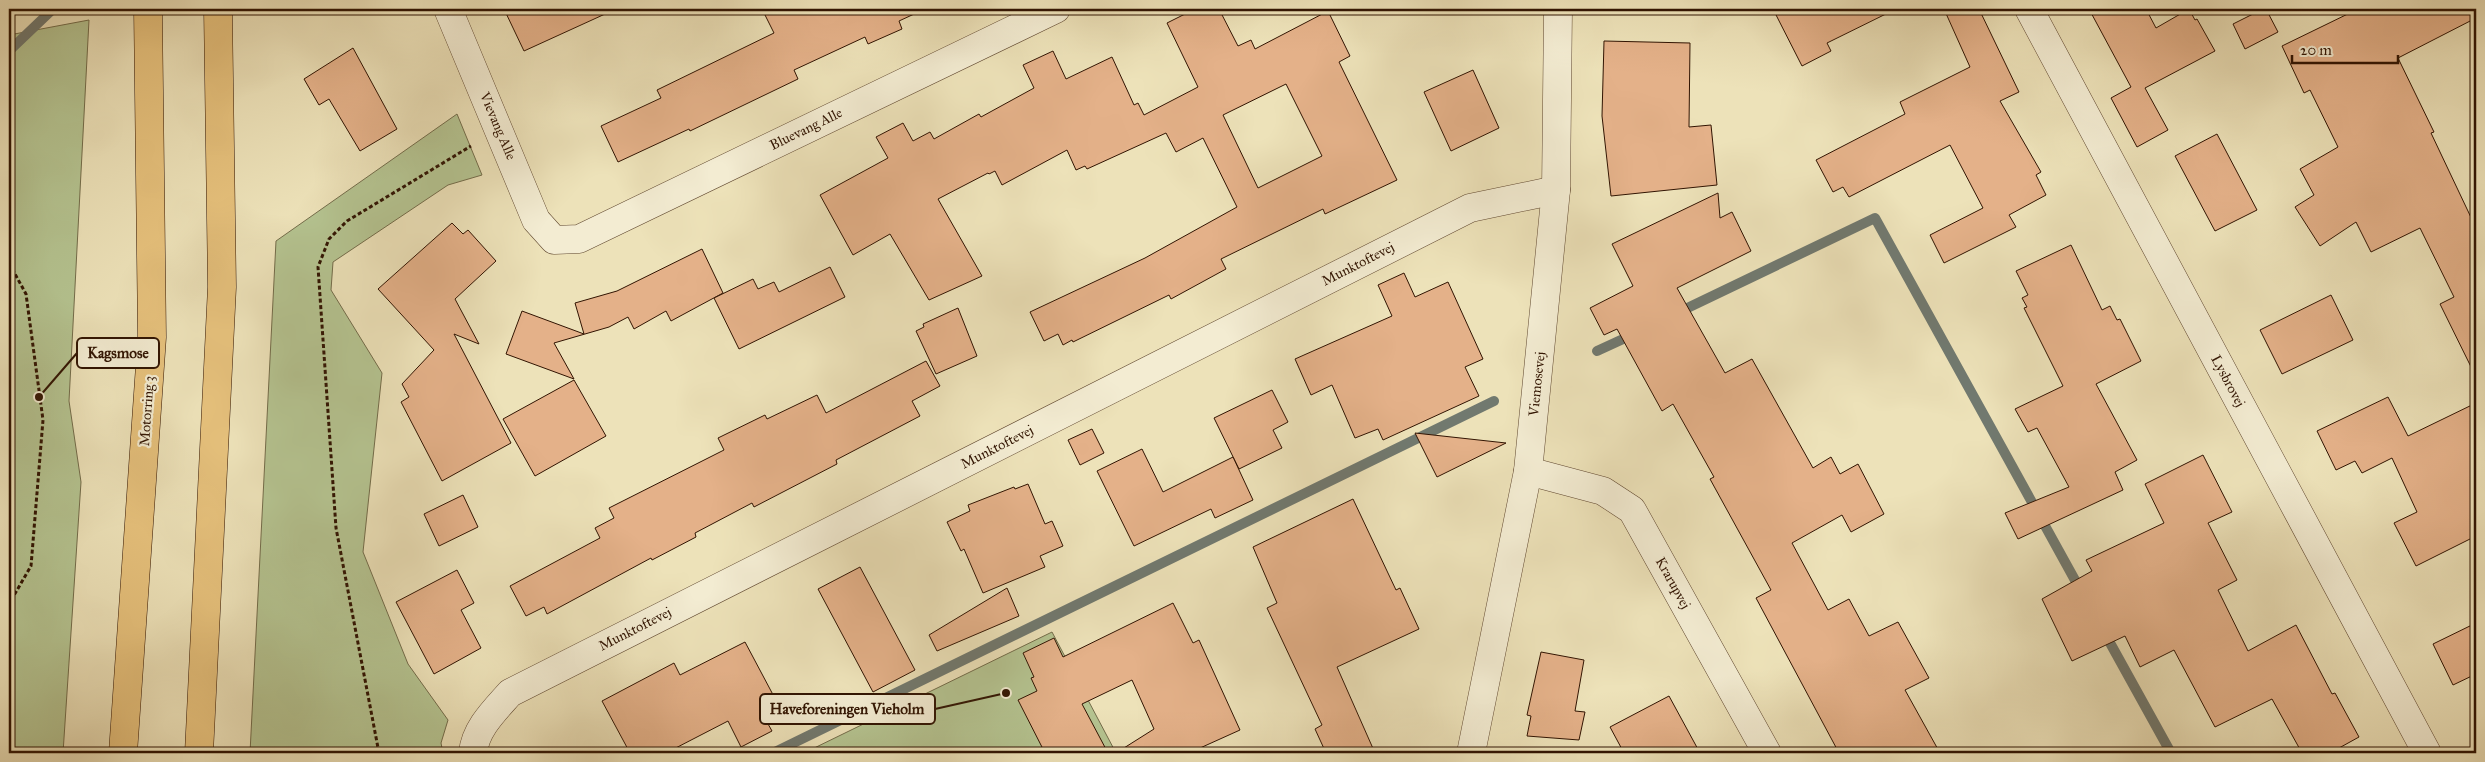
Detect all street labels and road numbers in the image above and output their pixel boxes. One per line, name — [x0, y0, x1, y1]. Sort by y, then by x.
street label: Vievang Alle — [476, 89, 520, 163]
street label: Bluevang Alle — [767, 104, 845, 154]
street label: Munktoftevej — [1319, 238, 1397, 290]
street label: Viemosevej — [1525, 351, 1549, 418]
street label: Lysbrovej — [2207, 352, 2249, 410]
street label: Motorring 3 — [136, 375, 158, 447]
street label: Munktoftevej — [958, 421, 1036, 473]
street label: Krarupvej — [1652, 554, 1694, 612]
street label: Munktoftevej — [596, 603, 674, 655]

